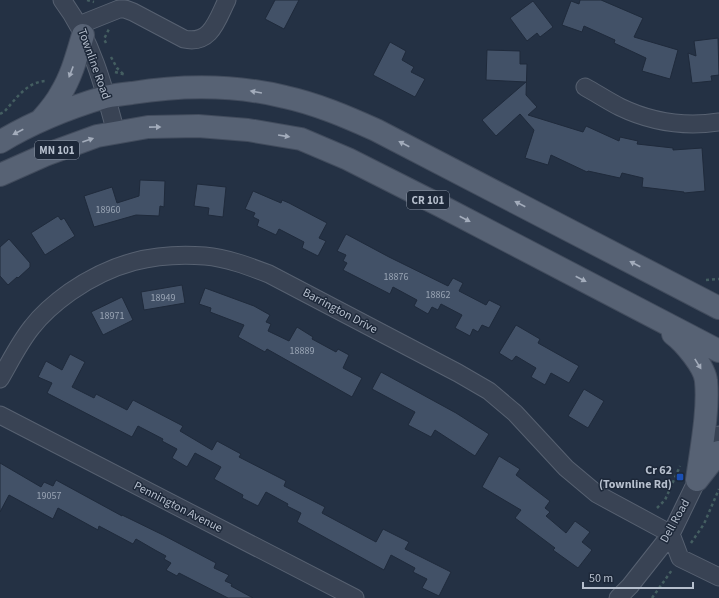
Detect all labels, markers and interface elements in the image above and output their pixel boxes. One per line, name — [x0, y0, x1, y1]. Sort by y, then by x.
street label: Townline Road — [73, 26, 115, 102]
one-way arrow — [67, 66, 73, 78]
one-way arrow — [250, 88, 262, 94]
one-way arrow — [149, 124, 162, 130]
one-way arrow — [13, 129, 24, 135]
one-way arrow — [278, 133, 290, 139]
one-way arrow — [82, 136, 94, 142]
road number: MN 101 — [35, 141, 79, 159]
one-way arrow — [399, 141, 410, 147]
road number: CR 101 — [407, 191, 449, 209]
one-way arrow — [514, 201, 525, 207]
house number: 18960 — [96, 203, 120, 217]
one-way arrow — [460, 216, 471, 222]
one-way arrow — [629, 261, 641, 267]
house number: 18876 — [384, 270, 408, 284]
one-way arrow — [575, 275, 587, 282]
street label: Barrington Drive — [300, 284, 380, 338]
house number: 18862 — [426, 288, 450, 302]
house number: 18949 — [151, 291, 175, 305]
house number: 18971 — [100, 309, 124, 323]
house number: 18889 — [290, 344, 314, 358]
one-way arrow — [694, 359, 702, 369]
place label: Cr 62 (Townline Rd) — [599, 462, 672, 493]
marker: Cr 62 (Townline Rd) — [675, 472, 685, 482]
street label: Pennington Avenue — [131, 477, 225, 537]
house number: 19057 — [37, 489, 61, 503]
street label: Dell Road — [656, 496, 694, 546]
scale bar — [583, 564, 693, 590]
text: 50 m — [589, 570, 613, 587]

